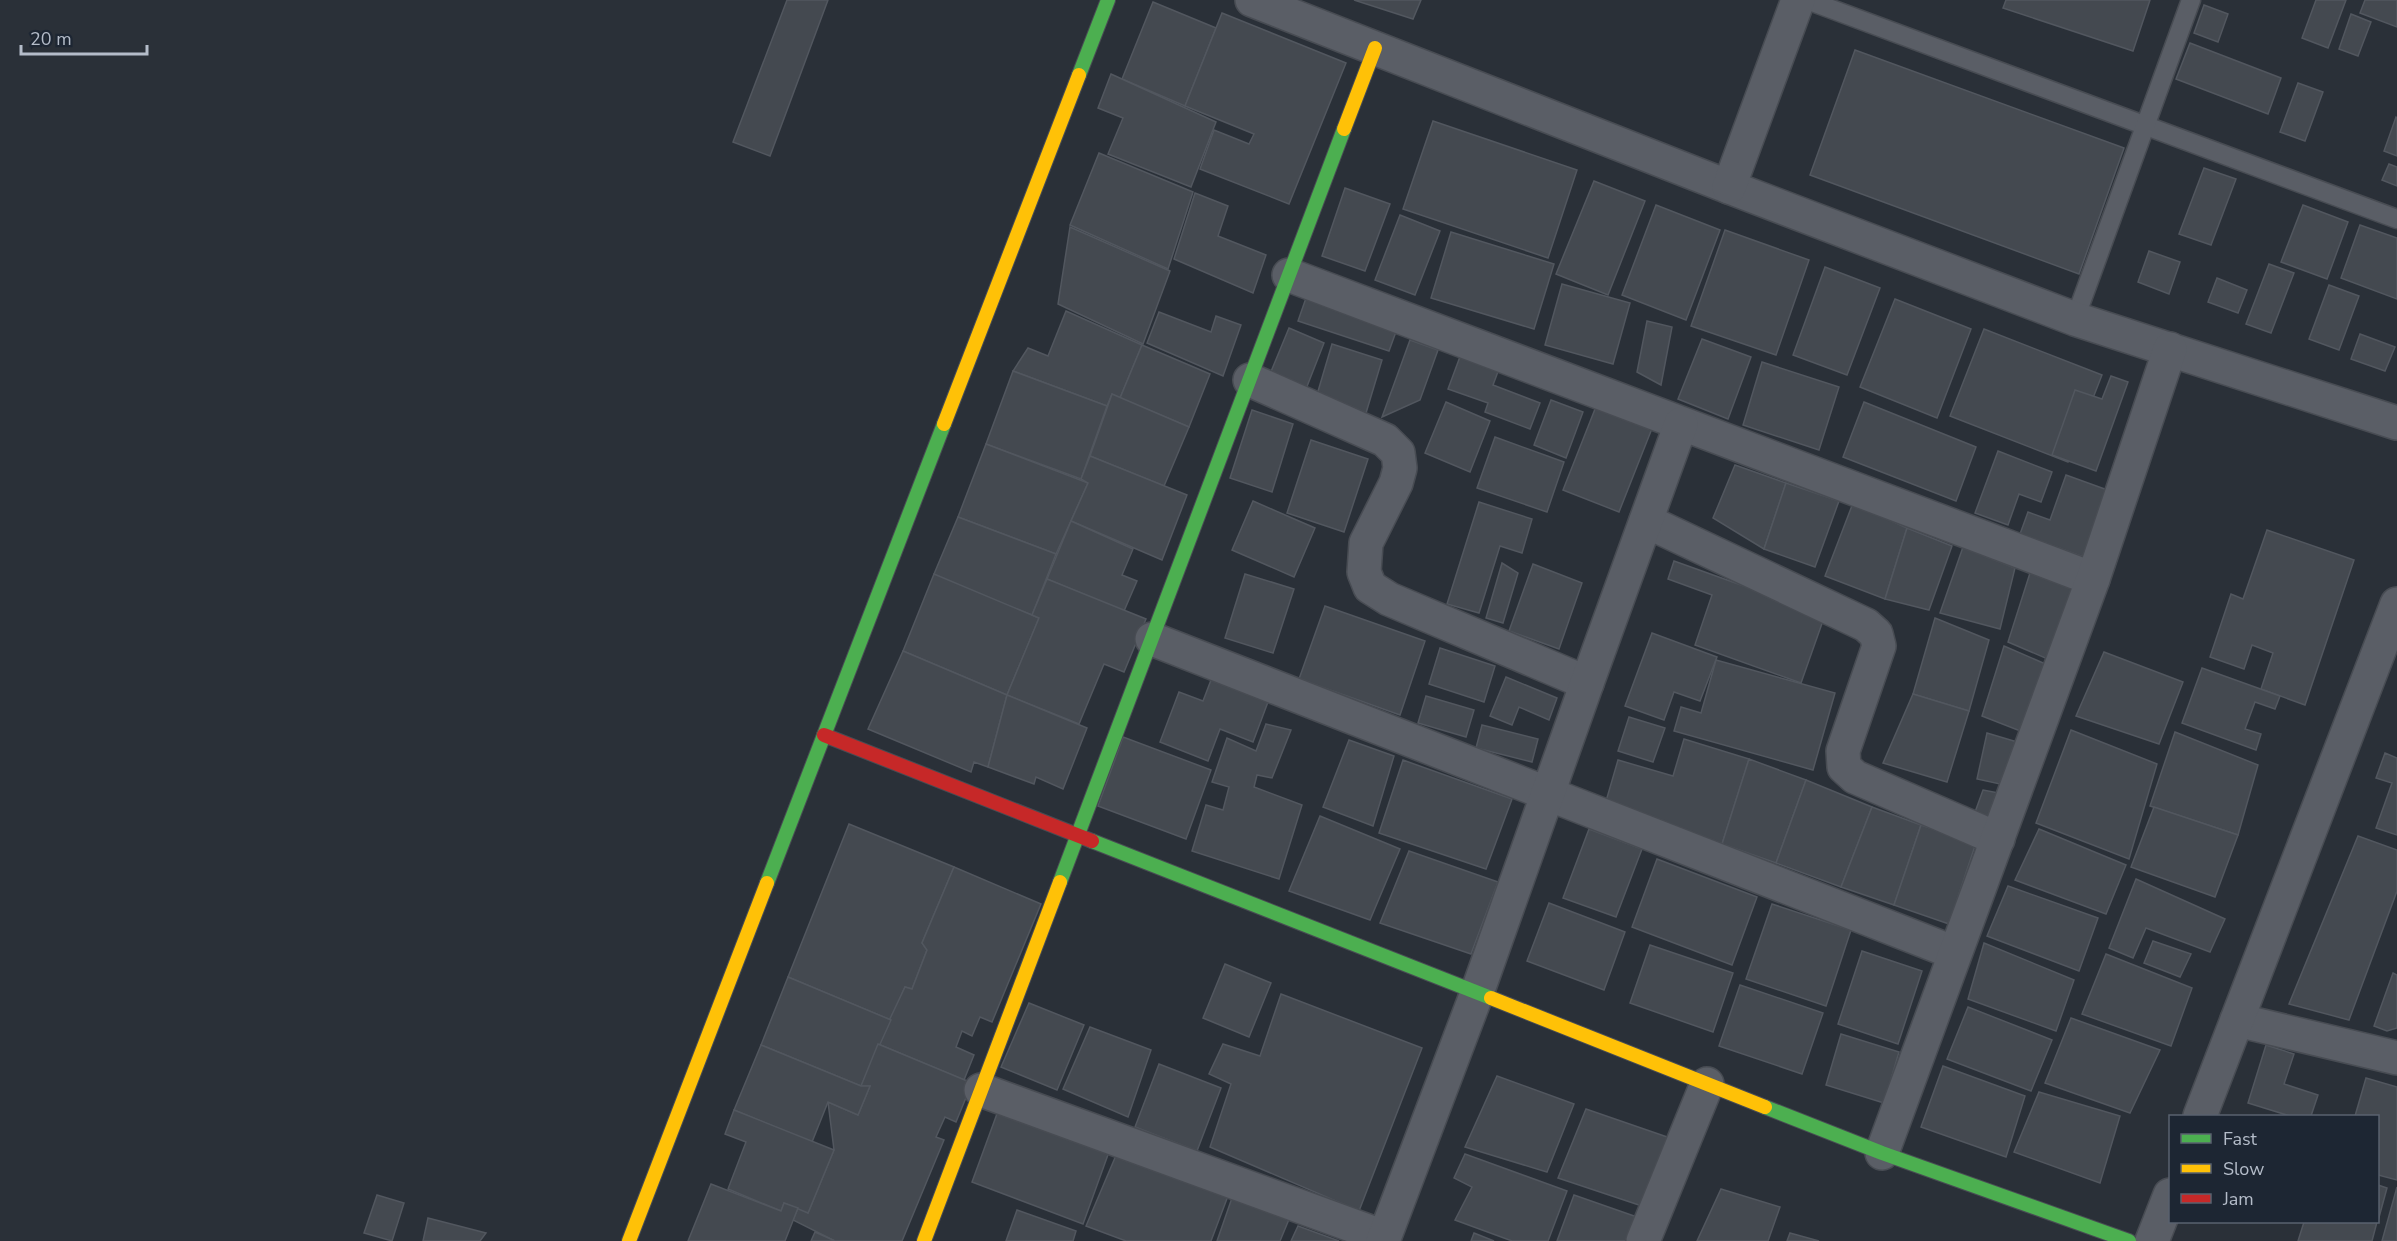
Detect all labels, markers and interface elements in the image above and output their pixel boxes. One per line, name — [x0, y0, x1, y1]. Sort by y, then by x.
scale bar — [21, 18, 147, 56]
text: 20 m — [30, 27, 72, 51]
legend — [2169, 1115, 2379, 1223]
text: Fast — [2223, 1127, 2258, 1151]
text: Slow — [2223, 1157, 2264, 1181]
text: Jam — [2222, 1187, 2254, 1211]

